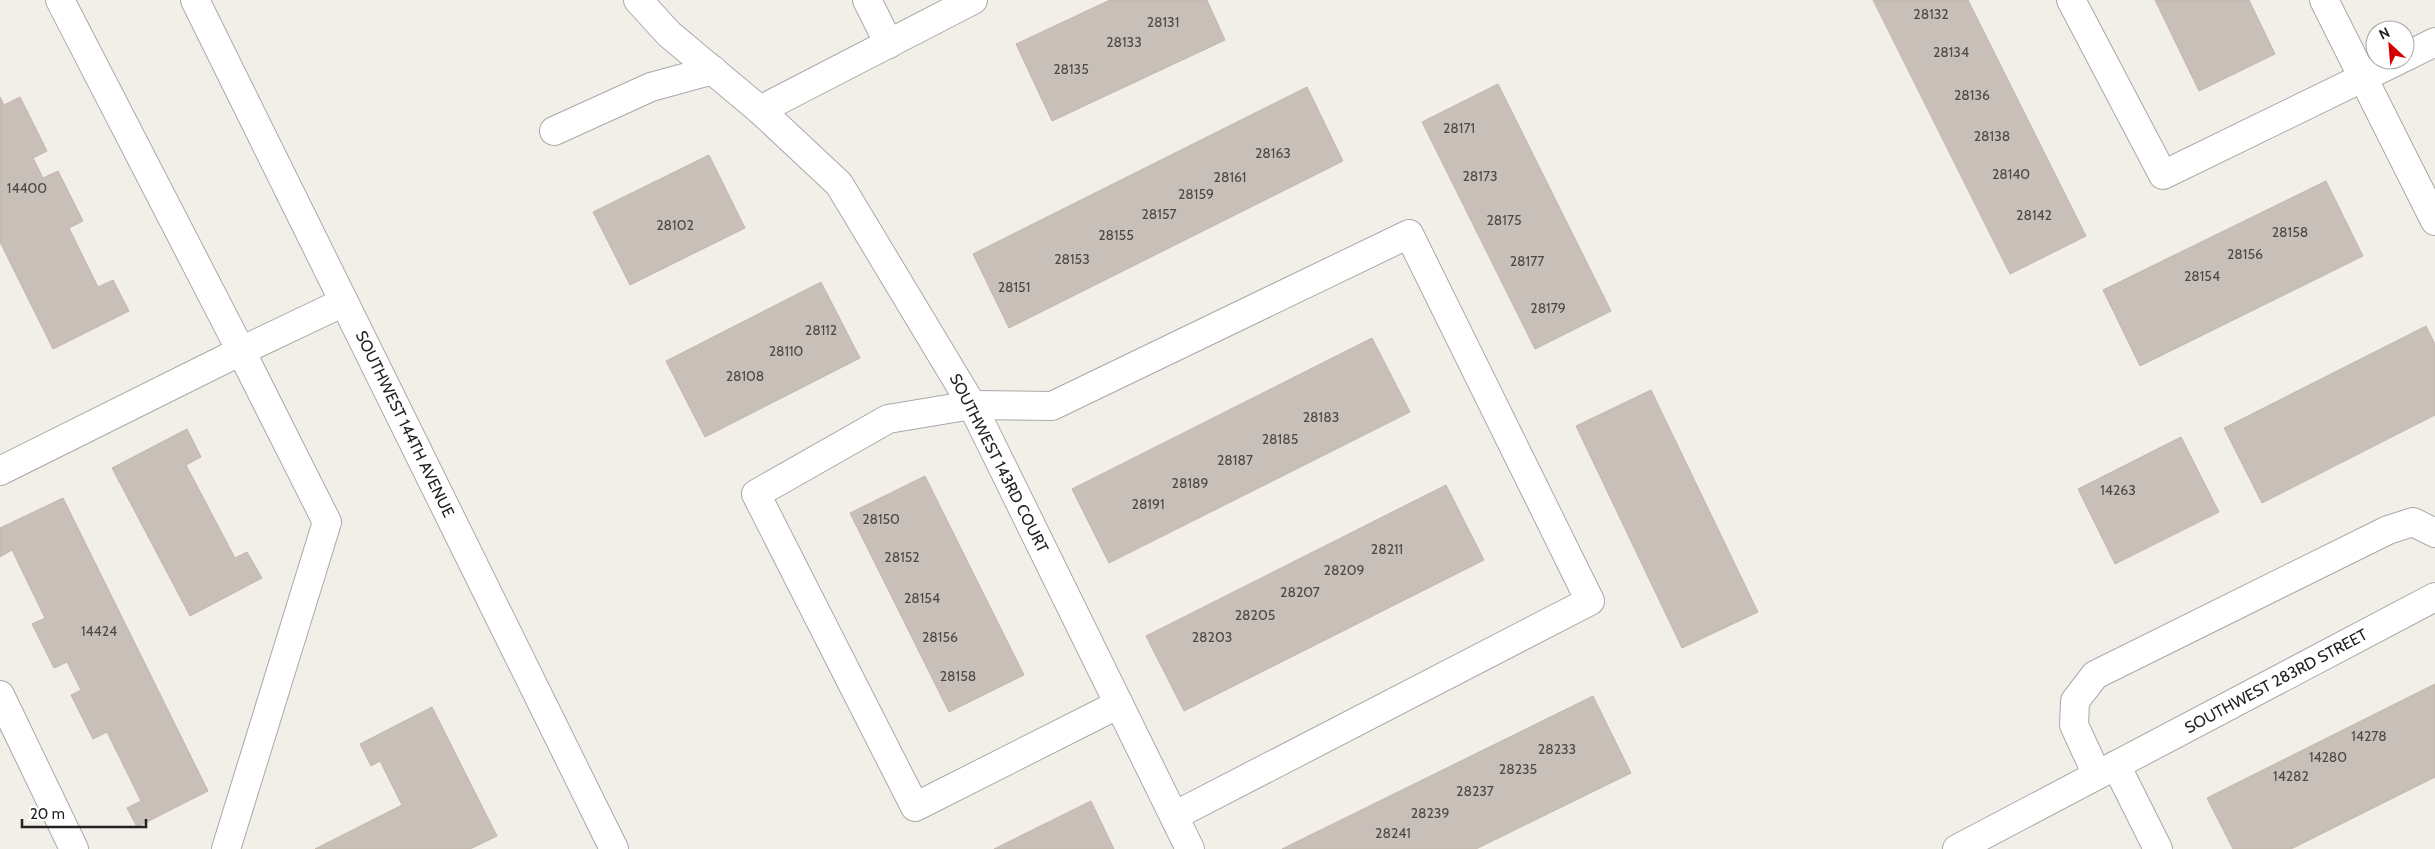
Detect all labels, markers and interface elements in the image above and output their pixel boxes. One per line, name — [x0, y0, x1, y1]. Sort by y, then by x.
house number: 28132 — [1913, 5, 1949, 23]
house number: 28131 — [1147, 13, 1179, 31]
north arrow — [2365, 20, 2415, 70]
text: N — [2376, 23, 2393, 44]
house number: 28133 — [1106, 33, 1142, 51]
house number: 28134 — [1933, 43, 1969, 61]
house number: 28135 — [1053, 60, 1089, 78]
house number: 28136 — [1954, 86, 1990, 104]
house number: 28171 — [1443, 119, 1475, 137]
house number: 28138 — [1974, 127, 2010, 145]
house number: 28163 — [1255, 144, 1291, 162]
house number: 28140 — [1992, 165, 2030, 183]
house number: 28173 — [1463, 167, 1498, 185]
house number: 28161 — [1214, 168, 1246, 186]
house number: 14400 — [7, 179, 47, 197]
house number: 28159 — [1178, 185, 1214, 203]
house number: 28157 — [1142, 205, 1177, 223]
house number: 28142 — [2016, 206, 2052, 224]
house number: 28175 — [1487, 211, 1522, 229]
house number: 28102 — [656, 216, 694, 234]
house number: 28158 — [2272, 223, 2308, 241]
house number: 28155 — [1098, 226, 1134, 244]
house number: 28156 — [2227, 245, 2263, 263]
house number: 28153 — [1054, 250, 1090, 268]
house number: 28177 — [1510, 252, 1544, 270]
house number: 28154 — [2184, 267, 2220, 285]
house number: 28151 — [998, 278, 1030, 296]
house number: 28179 — [1530, 299, 1566, 317]
house number: 28112 — [805, 321, 837, 339]
street label: SOUTHWEST 144TH AVENUE — [352, 328, 458, 520]
house number: 28110 — [769, 342, 804, 360]
house number: 28108 — [726, 367, 764, 385]
street label: SOUTHWEST 143RD COURT — [946, 370, 1053, 556]
house number: 28183 — [1303, 408, 1339, 426]
house number: 28185 — [1262, 430, 1298, 448]
house number: 28187 — [1217, 451, 1253, 469]
house number: 28189 — [1172, 474, 1208, 492]
house number: 14263 — [2100, 481, 2136, 499]
house number: 28191 — [1132, 495, 1164, 513]
house number: 28150 — [862, 510, 900, 528]
house number: 28211 — [1371, 540, 1403, 558]
house number: 28152 — [884, 548, 920, 566]
house number: 28209 — [1324, 561, 1364, 579]
house number: 28207 — [1280, 583, 1320, 601]
house number: 28154 — [904, 589, 940, 607]
house number: 28205 — [1235, 606, 1275, 624]
house number: 14424 — [81, 622, 117, 640]
street label: SOUTHWEST 283RD STREET — [2182, 625, 2371, 737]
house number: 28156 — [922, 628, 958, 646]
house number: 28203 — [1192, 628, 1232, 646]
house number: 28158 — [940, 667, 976, 685]
house number: 14278 — [2351, 727, 2387, 745]
house number: 28233 — [1538, 740, 1576, 758]
house number: 14280 — [2309, 748, 2347, 766]
house number: 28235 — [1499, 760, 1537, 778]
house number: 14282 — [2273, 767, 2309, 785]
house number: 28237 — [1456, 782, 1494, 800]
scale bar — [22, 796, 146, 828]
house number: 28239 — [1411, 804, 1449, 822]
text: 20 m — [30, 805, 65, 823]
house number: 28241 — [1375, 824, 1411, 842]

